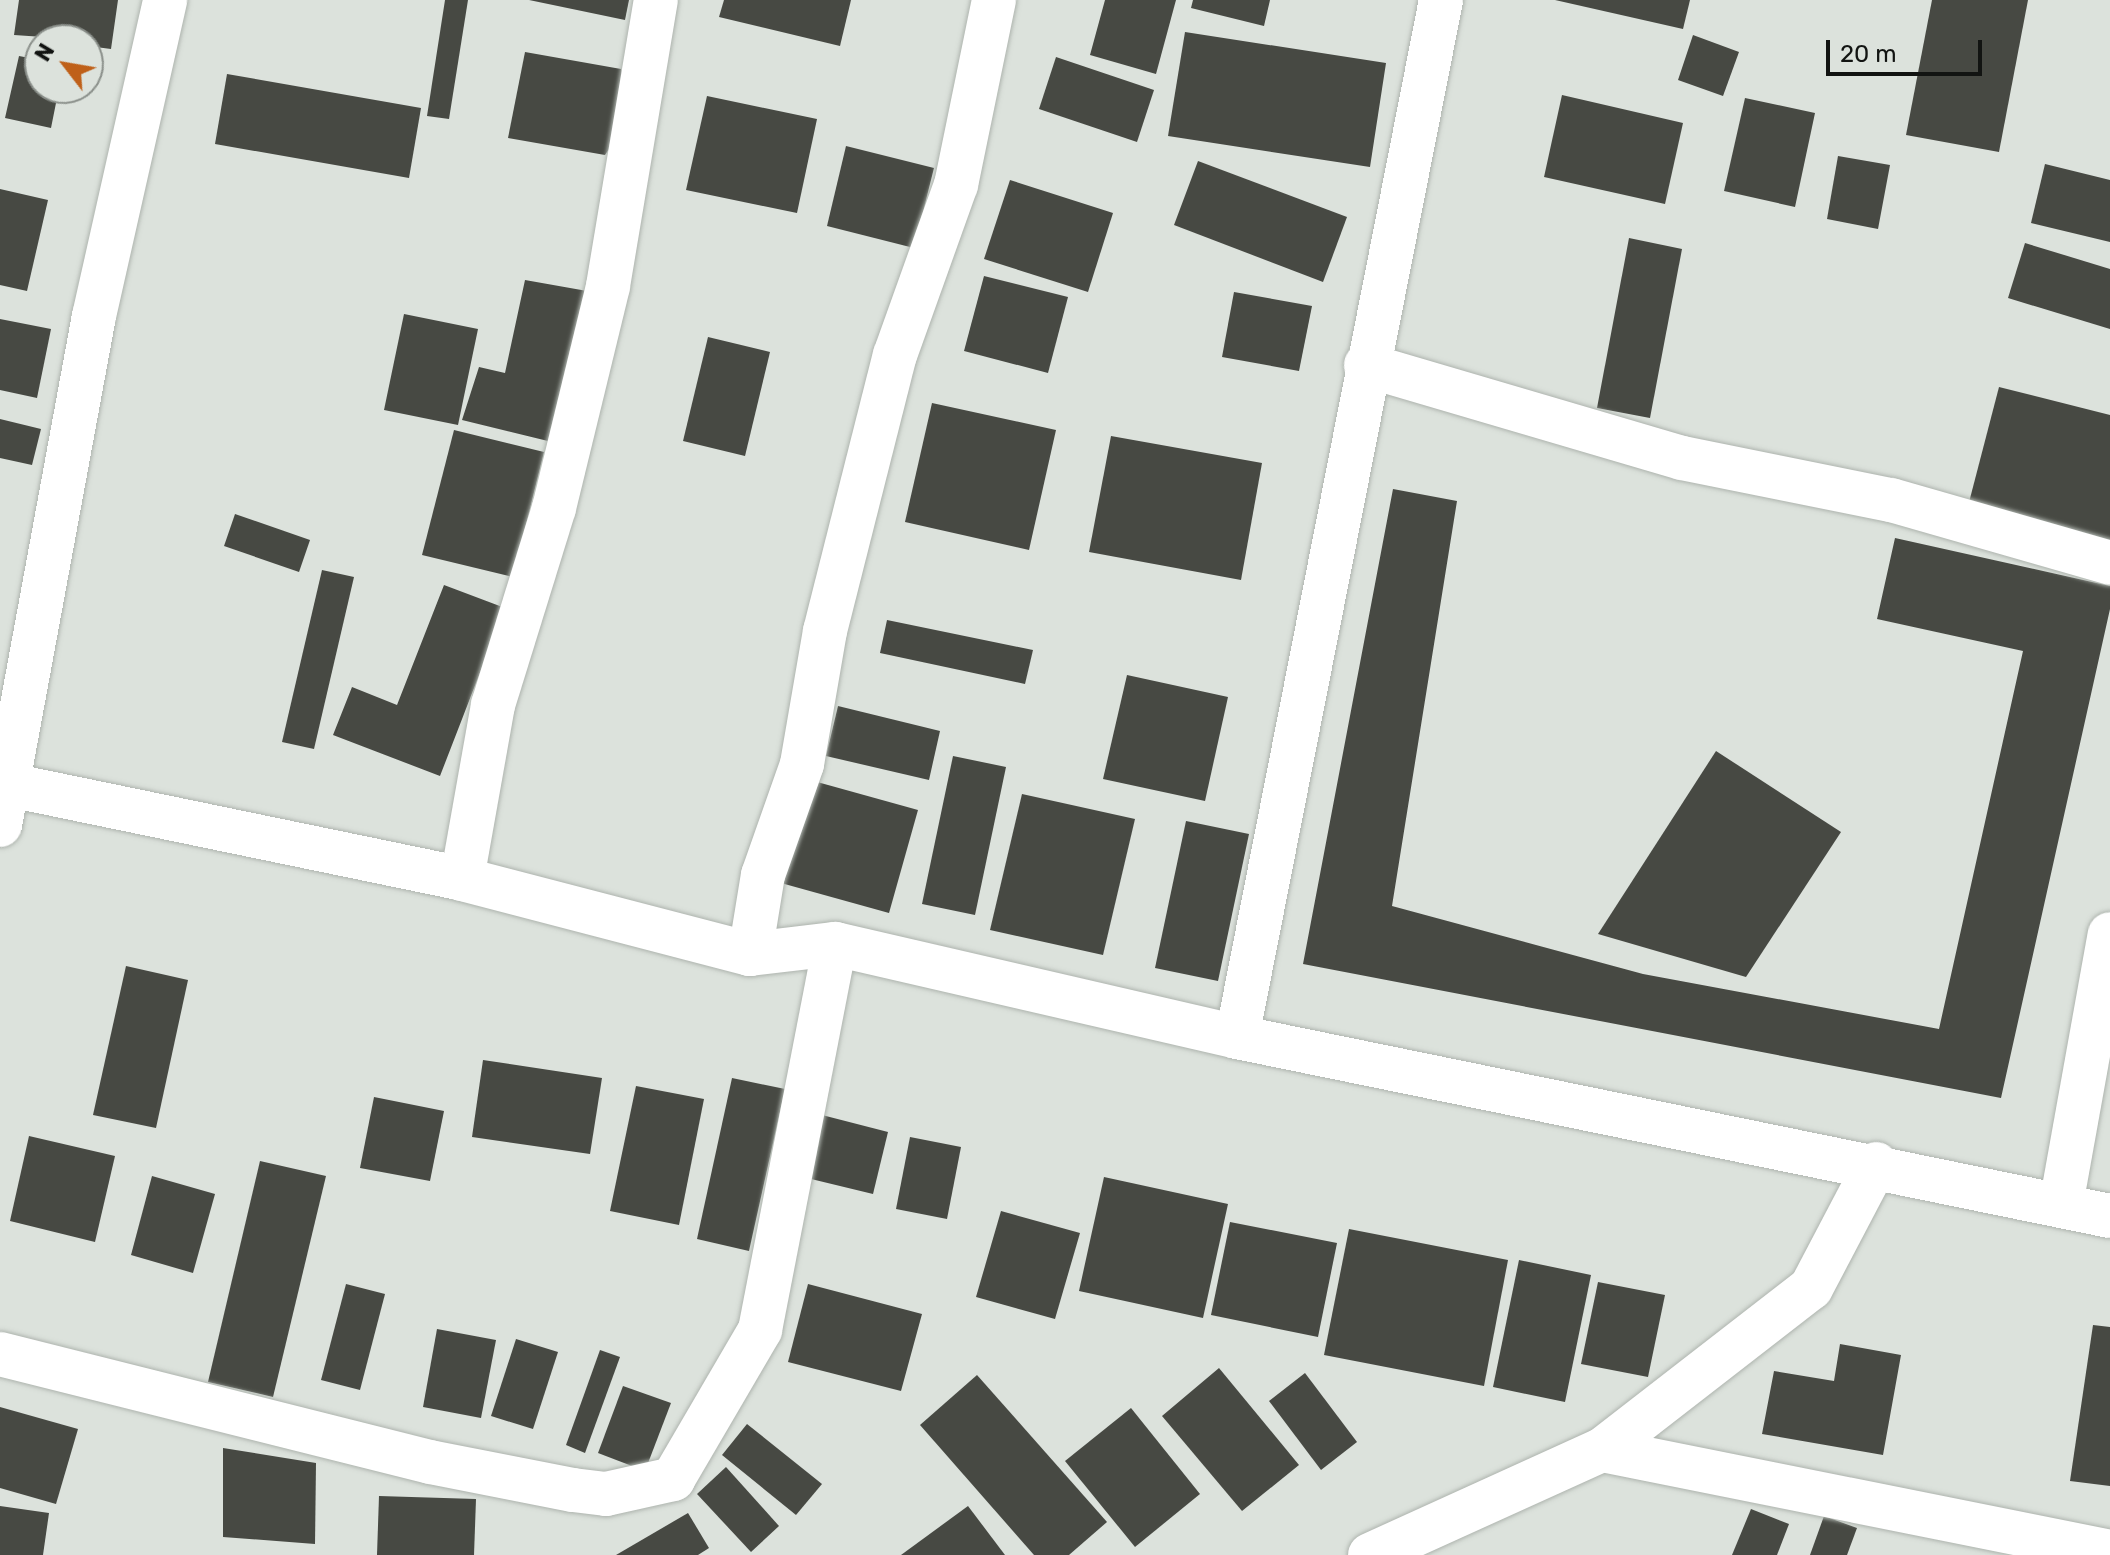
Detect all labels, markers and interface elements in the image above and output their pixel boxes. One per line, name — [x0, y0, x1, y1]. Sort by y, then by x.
north arrow — [24, 24, 104, 104]
scale bar — [1830, 24, 1986, 74]
text: N — [29, 39, 60, 66]
text: 20 m — [1840, 40, 1897, 68]

